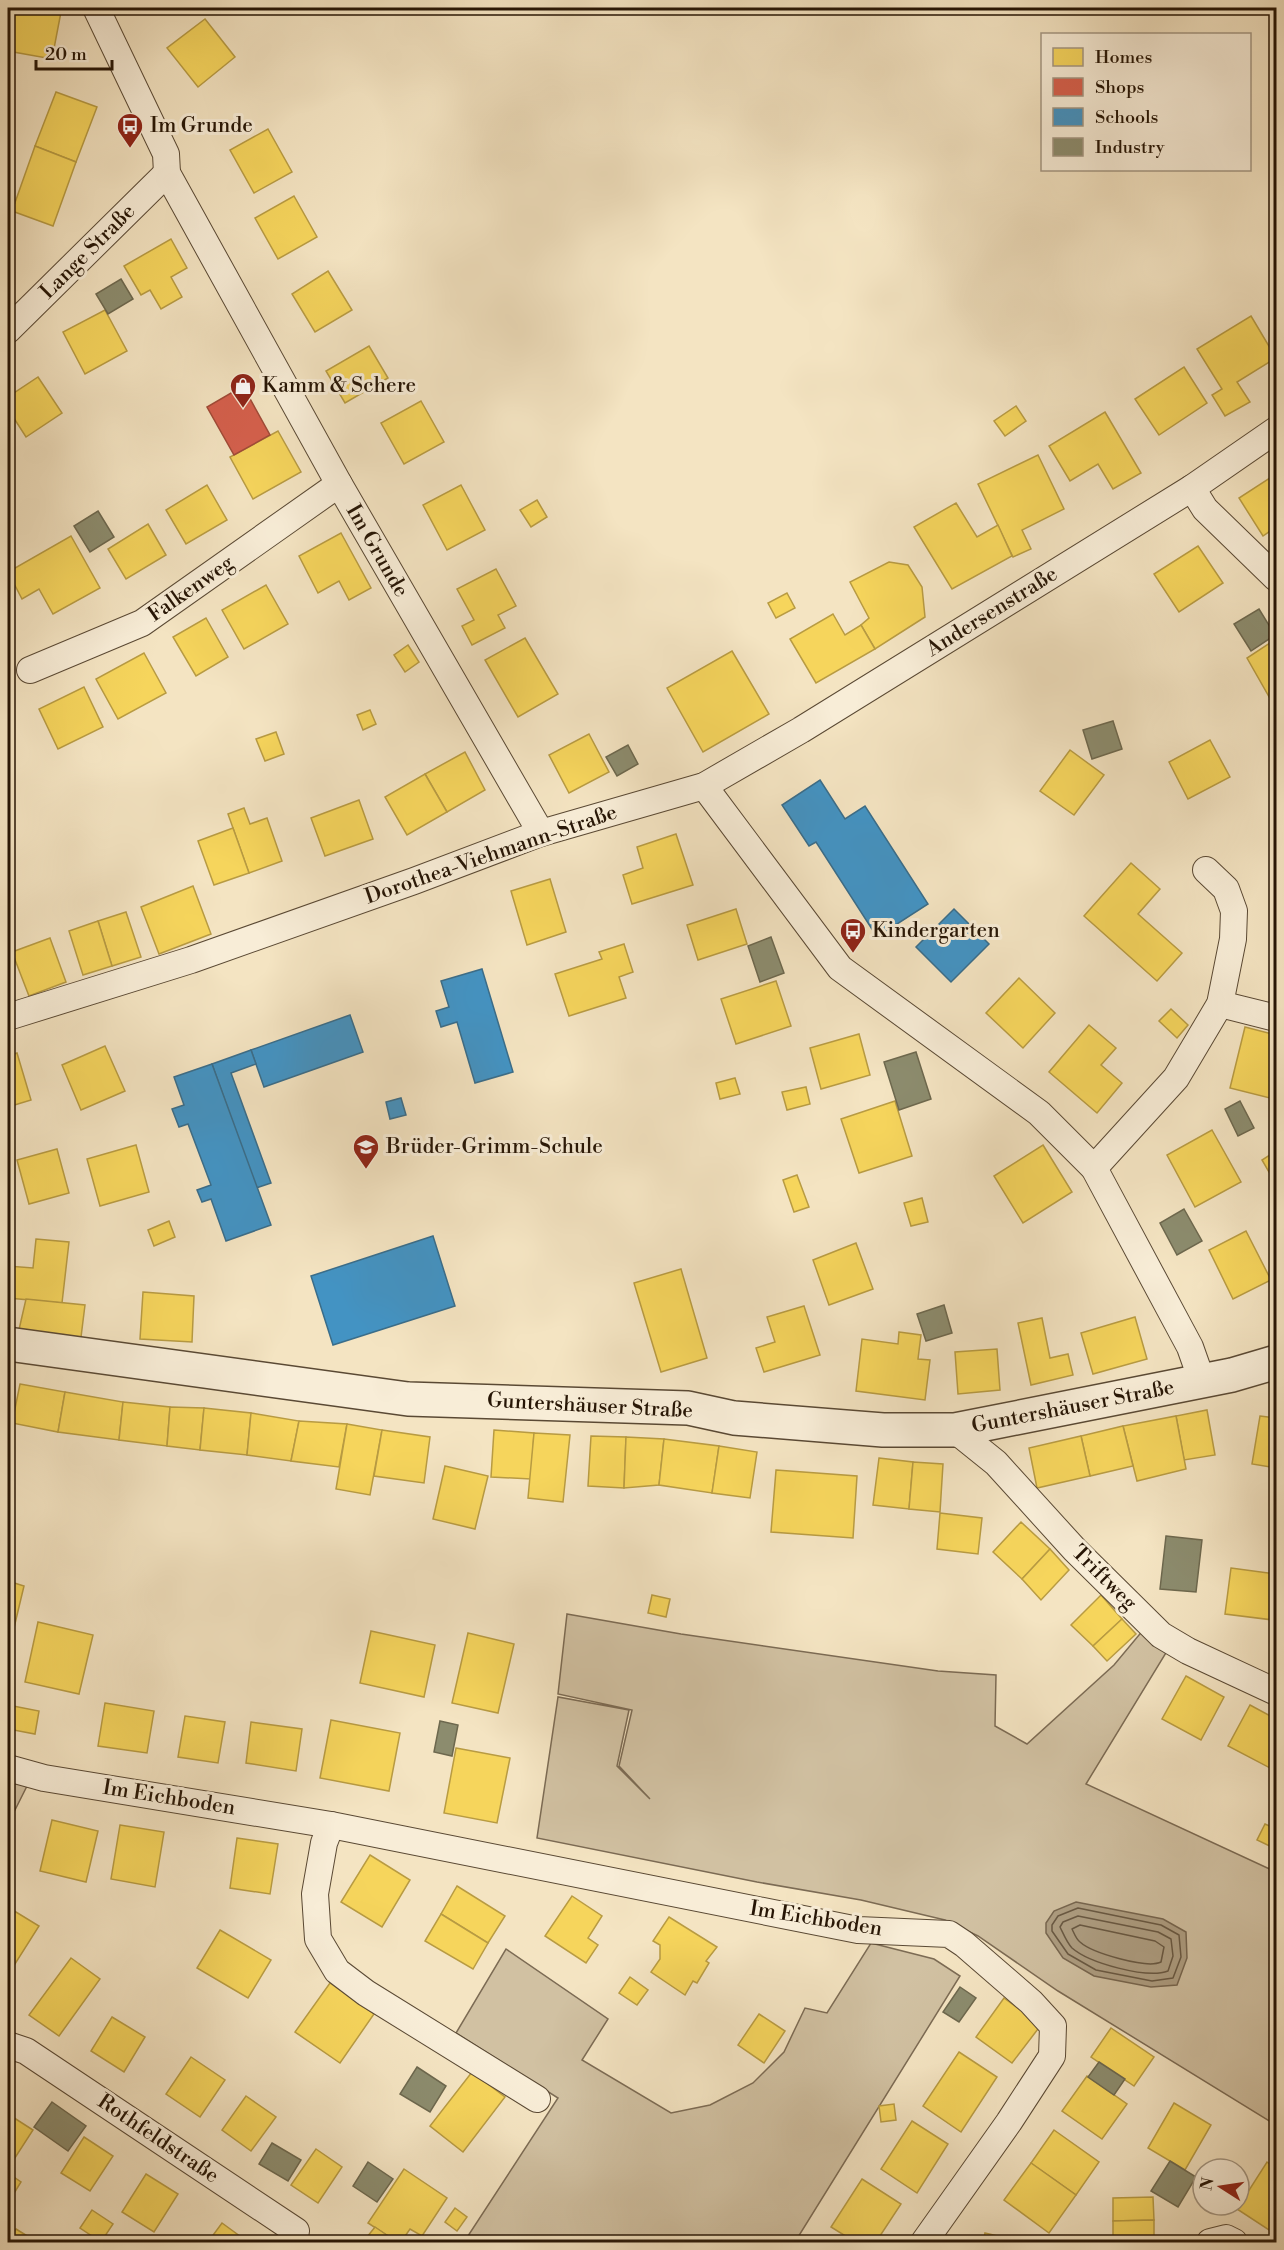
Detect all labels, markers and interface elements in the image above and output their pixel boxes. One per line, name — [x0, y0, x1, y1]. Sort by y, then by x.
scale bar — [36, 33, 112, 71]
legend — [1041, 33, 1251, 171]
text: 20 m — [45, 43, 87, 66]
text: Homes — [1095, 46, 1152, 69]
text: Shops — [1095, 76, 1145, 99]
text: Schools — [1095, 106, 1159, 129]
bus stop icon: Im Grunde — [115, 111, 145, 149]
place label: Im Grunde — [150, 113, 253, 139]
text: Industry — [1095, 136, 1165, 159]
street label: Lange Straße — [35, 199, 141, 305]
shop icon: Kamm & Schere — [228, 371, 258, 409]
place label: Kamm & Schere — [262, 373, 416, 399]
street label: Im Grunde — [340, 500, 414, 602]
street label: Falkenweg — [143, 550, 239, 628]
street label: Andersenstraße — [921, 561, 1062, 663]
street label: Dorothea-Viehmann-Straße — [361, 800, 621, 910]
bus stop icon: Kindergarten — [838, 916, 868, 954]
place label: Kindergarten — [872, 918, 1000, 944]
school or university icon: Brüder-Grimm-Schule — [351, 1132, 381, 1170]
place label: Brüder-Grimm-Schule — [385, 1134, 603, 1160]
street label: Guntershäuser Straße — [969, 1375, 1177, 1439]
street label: Guntershäuser Straße — [487, 1388, 693, 1424]
street label: Triftweg — [1066, 1540, 1142, 1616]
street label: Im Eichboden — [101, 1775, 238, 1821]
street label: Im Eichboden — [748, 1896, 885, 1942]
street label: Rothfeldstraße — [92, 2089, 224, 2189]
north arrow — [1191, 2157, 1251, 2217]
text: N — [1196, 2175, 1218, 2192]

